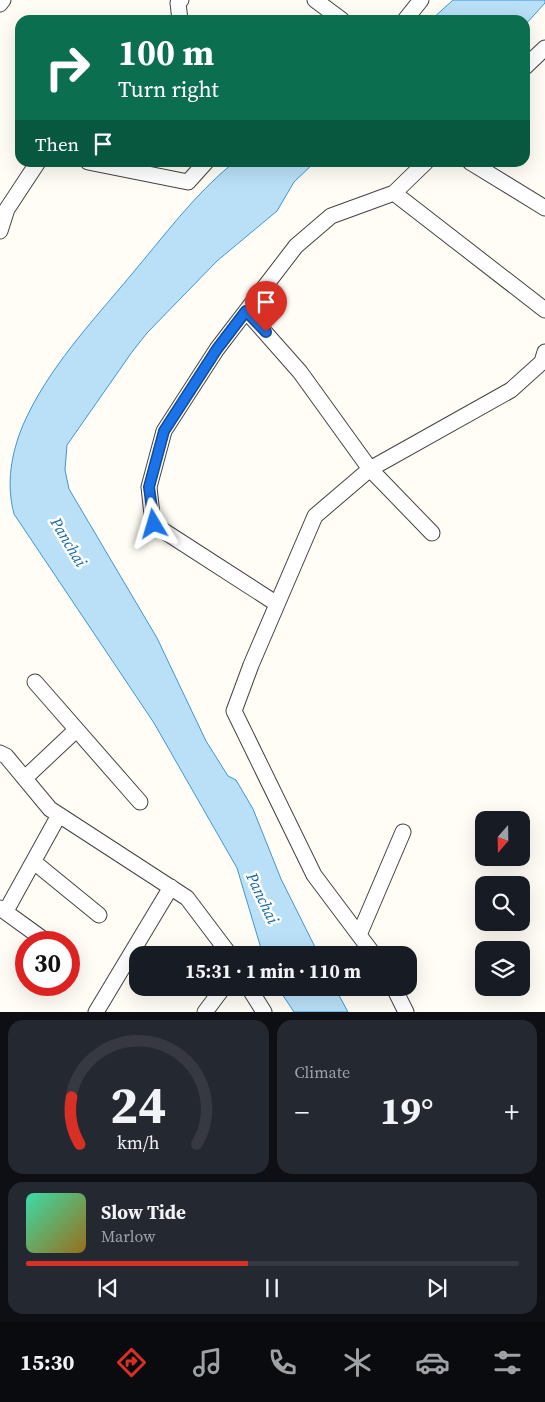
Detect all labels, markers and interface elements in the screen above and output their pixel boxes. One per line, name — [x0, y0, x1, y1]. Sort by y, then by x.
text: 100 m — [118, 29, 214, 77]
icon: right — [35, 35, 100, 100]
text: Turn right — [118, 74, 219, 104]
icon: arrive — [89, 130, 117, 158]
text: Then — [35, 131, 79, 157]
pin — [245, 281, 287, 332]
icon: arrive — [252, 288, 280, 316]
position arrow — [127, 497, 179, 549]
water label: Panchai — [45, 512, 92, 571]
north arrow — [475, 811, 530, 866]
map controls — [475, 811, 530, 996]
water label: Panchai — [241, 868, 284, 927]
button: search — [475, 876, 530, 931]
speed limit sign: 30 — [15, 931, 80, 996]
button: layers — [475, 941, 530, 996]
text: 15:31 · 1 min · 110 m — [185, 958, 361, 984]
text: Climate — [295, 1061, 350, 1083]
text: 24 — [110, 1069, 166, 1140]
text: 19° — [380, 1085, 434, 1137]
text: − — [295, 1093, 309, 1131]
text: + — [504, 1093, 519, 1131]
text: km/h — [117, 1130, 160, 1155]
text: Slow Tide — [101, 1199, 186, 1225]
text: Marlow — [101, 1225, 156, 1247]
icon: previous — [94, 1274, 122, 1302]
icon: pause — [258, 1274, 286, 1302]
icon: next — [423, 1274, 451, 1302]
icon: directions — [114, 1345, 149, 1380]
icon: music — [190, 1345, 225, 1380]
icon: phone — [265, 1345, 300, 1380]
icon: climate — [340, 1345, 375, 1380]
icon: car — [415, 1345, 450, 1380]
icon: filters — [490, 1345, 525, 1380]
text: 15:30 — [20, 1347, 74, 1377]

